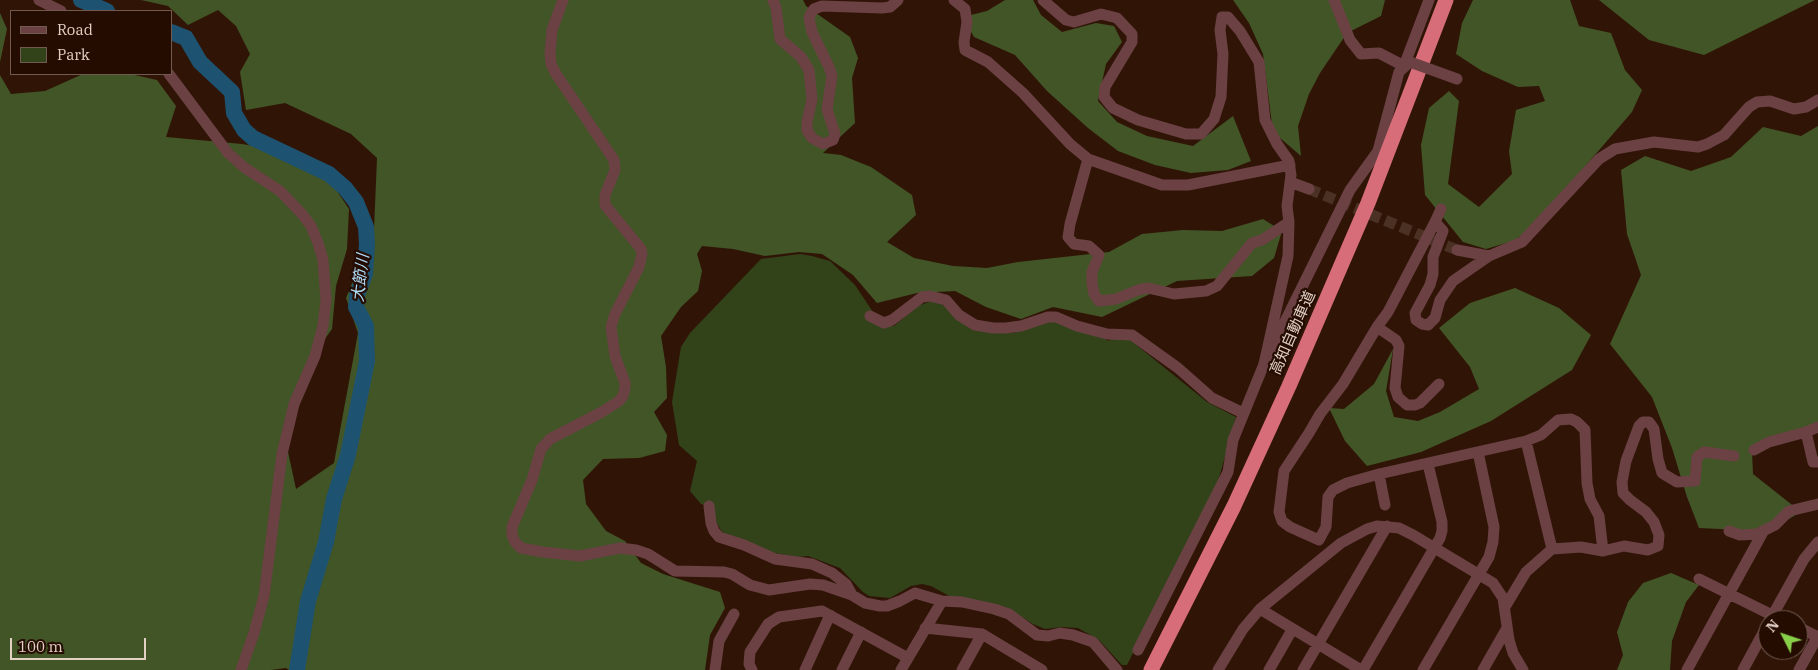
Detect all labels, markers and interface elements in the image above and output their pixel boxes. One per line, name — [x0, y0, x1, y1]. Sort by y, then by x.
legend — [10, 10, 172, 75]
text: Road — [57, 20, 93, 39]
text: Park — [57, 45, 90, 64]
water label: 大節川 — [349, 253, 373, 303]
street label: 高知自動車道 — [1266, 288, 1320, 378]
north arrow — [1758, 610, 1808, 660]
text: N — [1762, 616, 1783, 636]
scale bar — [12, 628, 149, 660]
text: 100 m — [18, 637, 63, 656]

